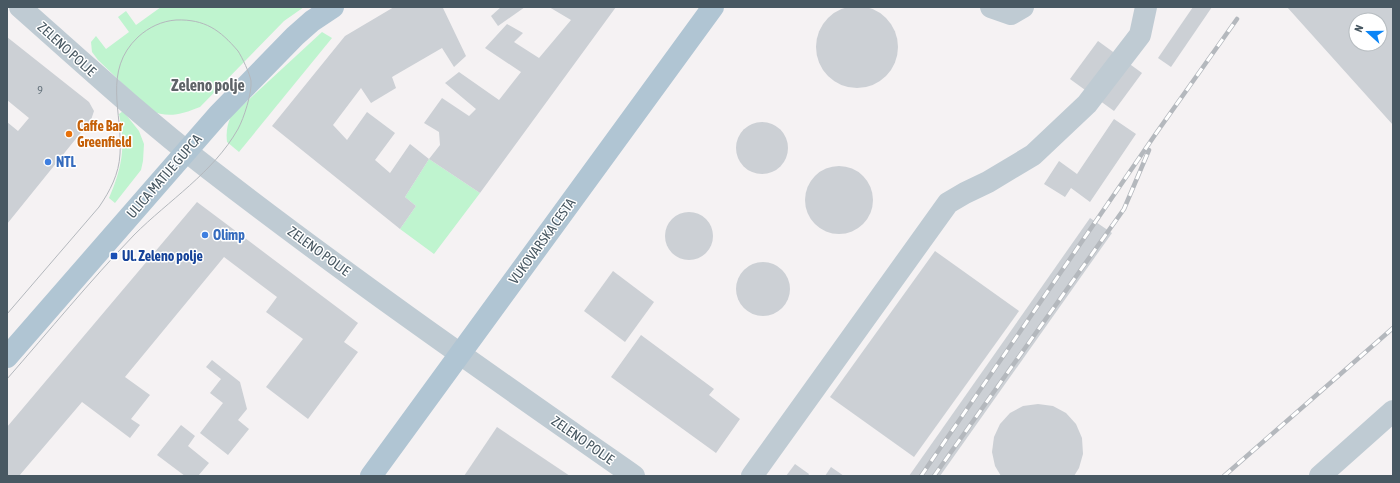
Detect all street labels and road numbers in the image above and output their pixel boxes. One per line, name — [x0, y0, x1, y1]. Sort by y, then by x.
street label: ZELENO POLJE — [35, 19, 99, 79]
street label: ULICA MATIJE GUPCA — [123, 131, 205, 221]
street label: VUKOVARSKA CESTA — [506, 195, 579, 287]
street label: ZELENO POLJE — [285, 223, 353, 279]
street label: ZELENO POLJE — [549, 413, 617, 467]

